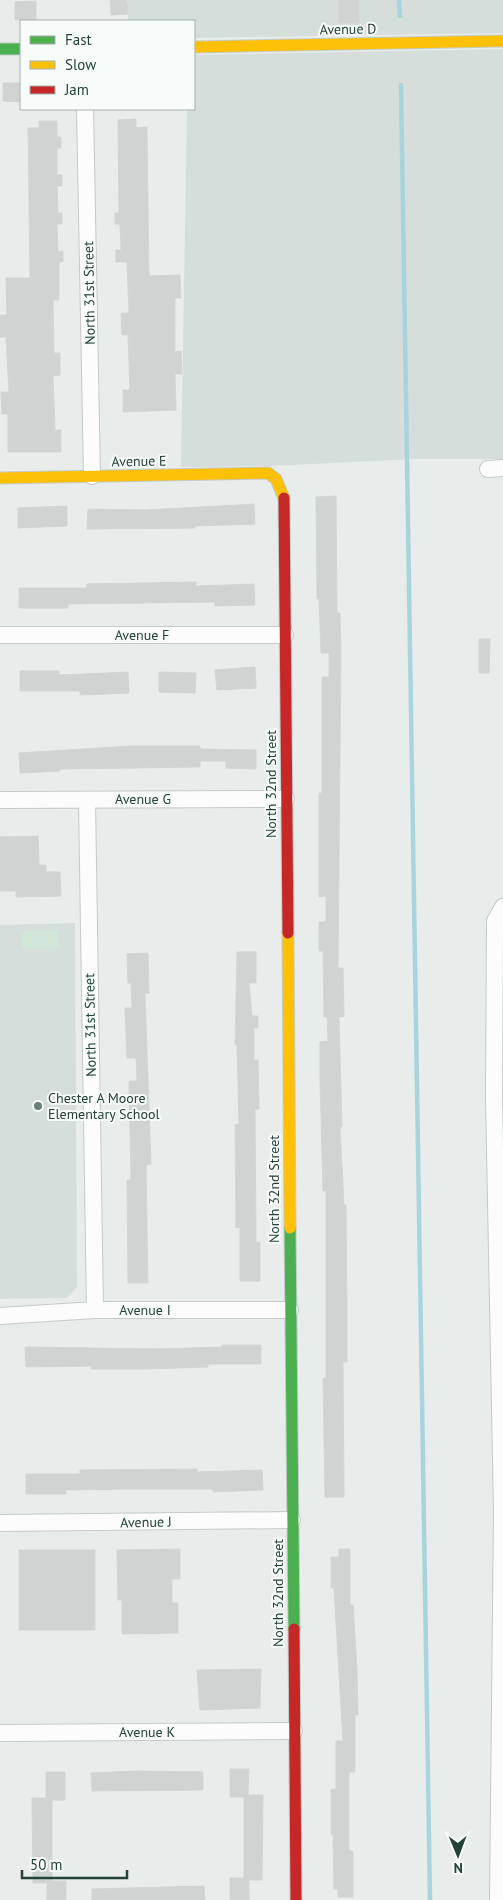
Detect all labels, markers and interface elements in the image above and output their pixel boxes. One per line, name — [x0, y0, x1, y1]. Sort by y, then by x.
legend — [20, 20, 195, 110]
street label: Avenue D — [320, 20, 376, 38]
text: Fast — [65, 30, 92, 49]
text: Slow — [65, 55, 96, 74]
text: Jam — [64, 80, 89, 99]
street label: North 31st Street — [79, 241, 99, 345]
street label: Avenue E — [111, 452, 167, 470]
street label: Avenue F — [115, 626, 169, 644]
street label: North 32nd Street — [262, 730, 280, 838]
street label: Avenue G — [115, 790, 171, 808]
street label: North 31st Street — [80, 973, 100, 1077]
place label: Chester A Moore Elementary School — [48, 1089, 160, 1123]
marker: Chester A Moore Elementary School — [32, 1100, 44, 1112]
street label: North 32nd Street — [265, 1135, 283, 1243]
street label: Avenue I — [119, 1301, 171, 1319]
street label: Avenue J — [120, 1513, 172, 1531]
street label: North 32nd Street — [269, 1539, 287, 1647]
street label: Avenue K — [119, 1723, 175, 1741]
north arrow — [433, 1830, 483, 1880]
scale bar — [22, 1848, 128, 1880]
text: 50 m — [30, 1855, 63, 1874]
text: N — [453, 1859, 463, 1877]

